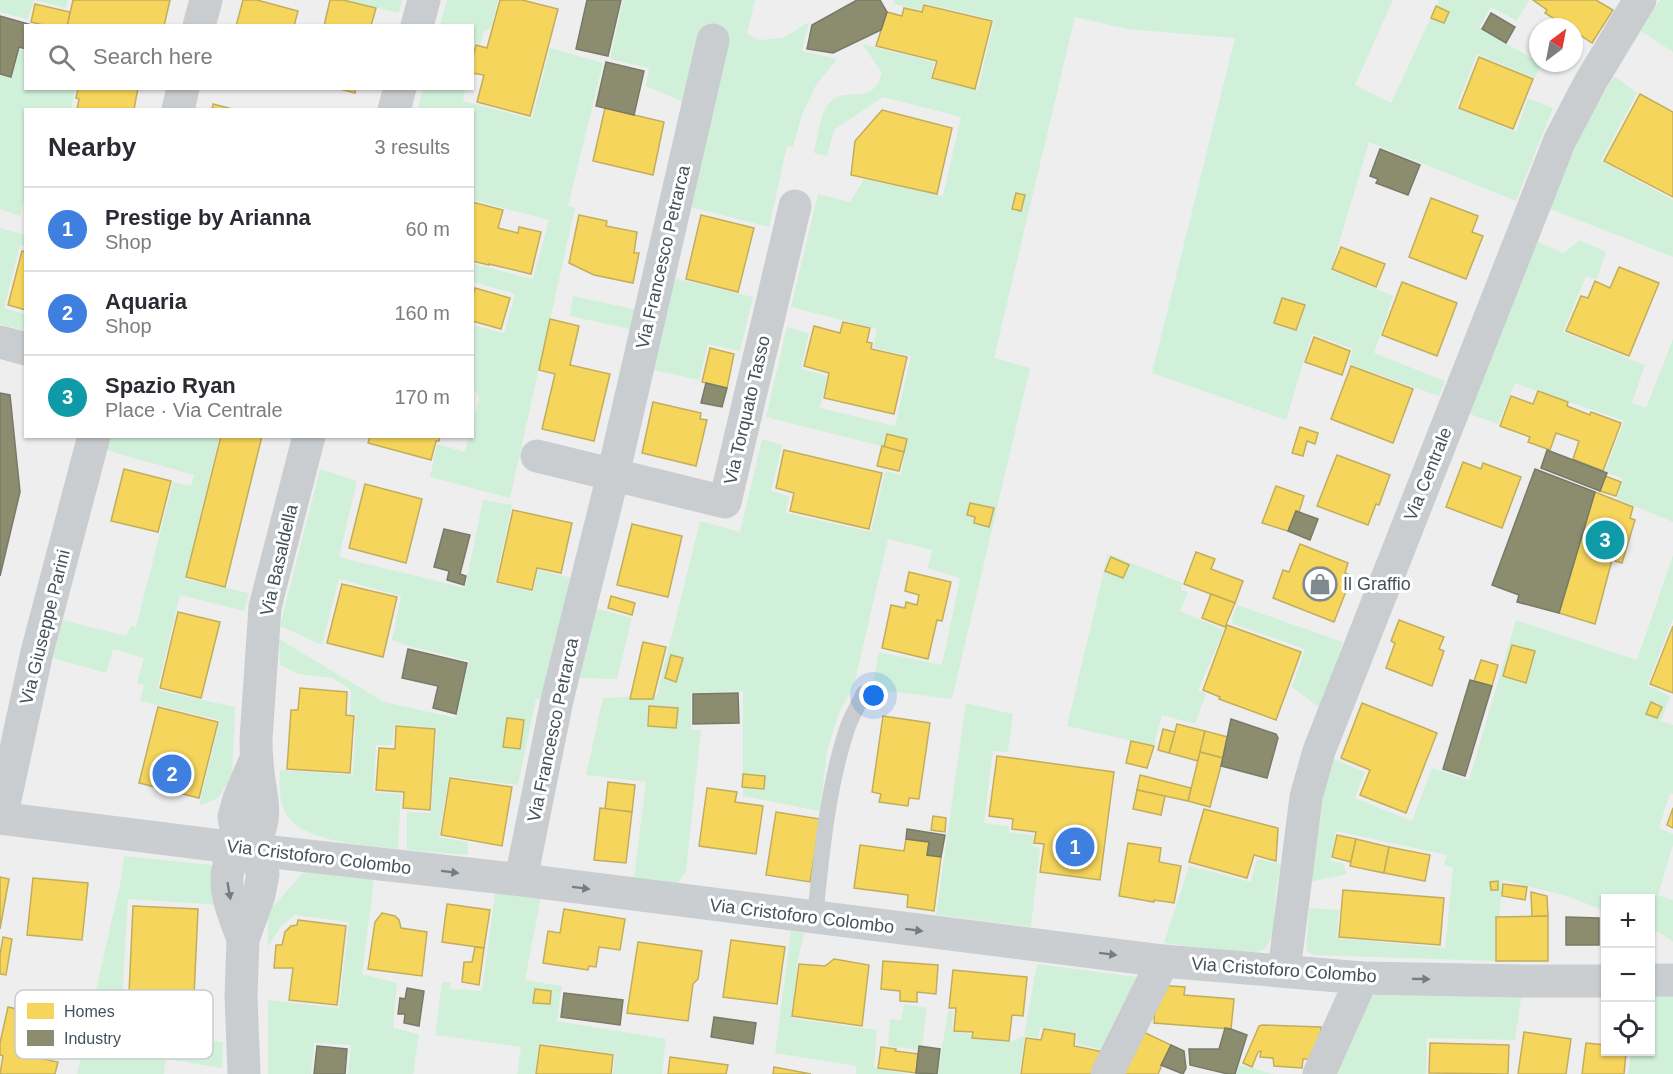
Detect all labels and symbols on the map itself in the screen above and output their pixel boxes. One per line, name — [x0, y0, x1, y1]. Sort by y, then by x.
north arrow — [1529, 18, 1583, 72]
street label: Via Francesco Petrarca — [632, 162, 694, 351]
street label: Via Torquato Tasso — [720, 334, 774, 486]
street label: Via Centrale — [1400, 424, 1456, 524]
street label: Via Basaldella — [256, 501, 302, 618]
pin: 3 — [1586, 518, 1624, 562]
street label: Via Giuseppe Parini — [16, 548, 74, 706]
shop icon: Il Graffio — [1302, 566, 1338, 602]
place label: Il Graffio — [1343, 574, 1411, 594]
street label: Via Francesco Petrarca — [524, 635, 583, 824]
your location — [859, 681, 888, 710]
pin: 2 — [152, 752, 192, 796]
pin: 1 — [1056, 824, 1094, 870]
street label: Via Cristoforo Colombo — [226, 836, 412, 878]
one-way arrow — [440, 867, 459, 877]
one-way arrow — [224, 882, 233, 901]
one-way arrow — [572, 883, 591, 893]
street label: Via Cristoforo Colombo — [709, 895, 895, 937]
one-way arrow — [905, 925, 924, 935]
one-way arrow — [1098, 949, 1117, 959]
street label: Via Cristoforo Colombo — [1191, 954, 1377, 986]
one-way arrow — [1411, 974, 1430, 984]
legend — [15, 990, 213, 1059]
text: Homes — [64, 1003, 115, 1020]
text: Industry — [64, 1030, 121, 1047]

